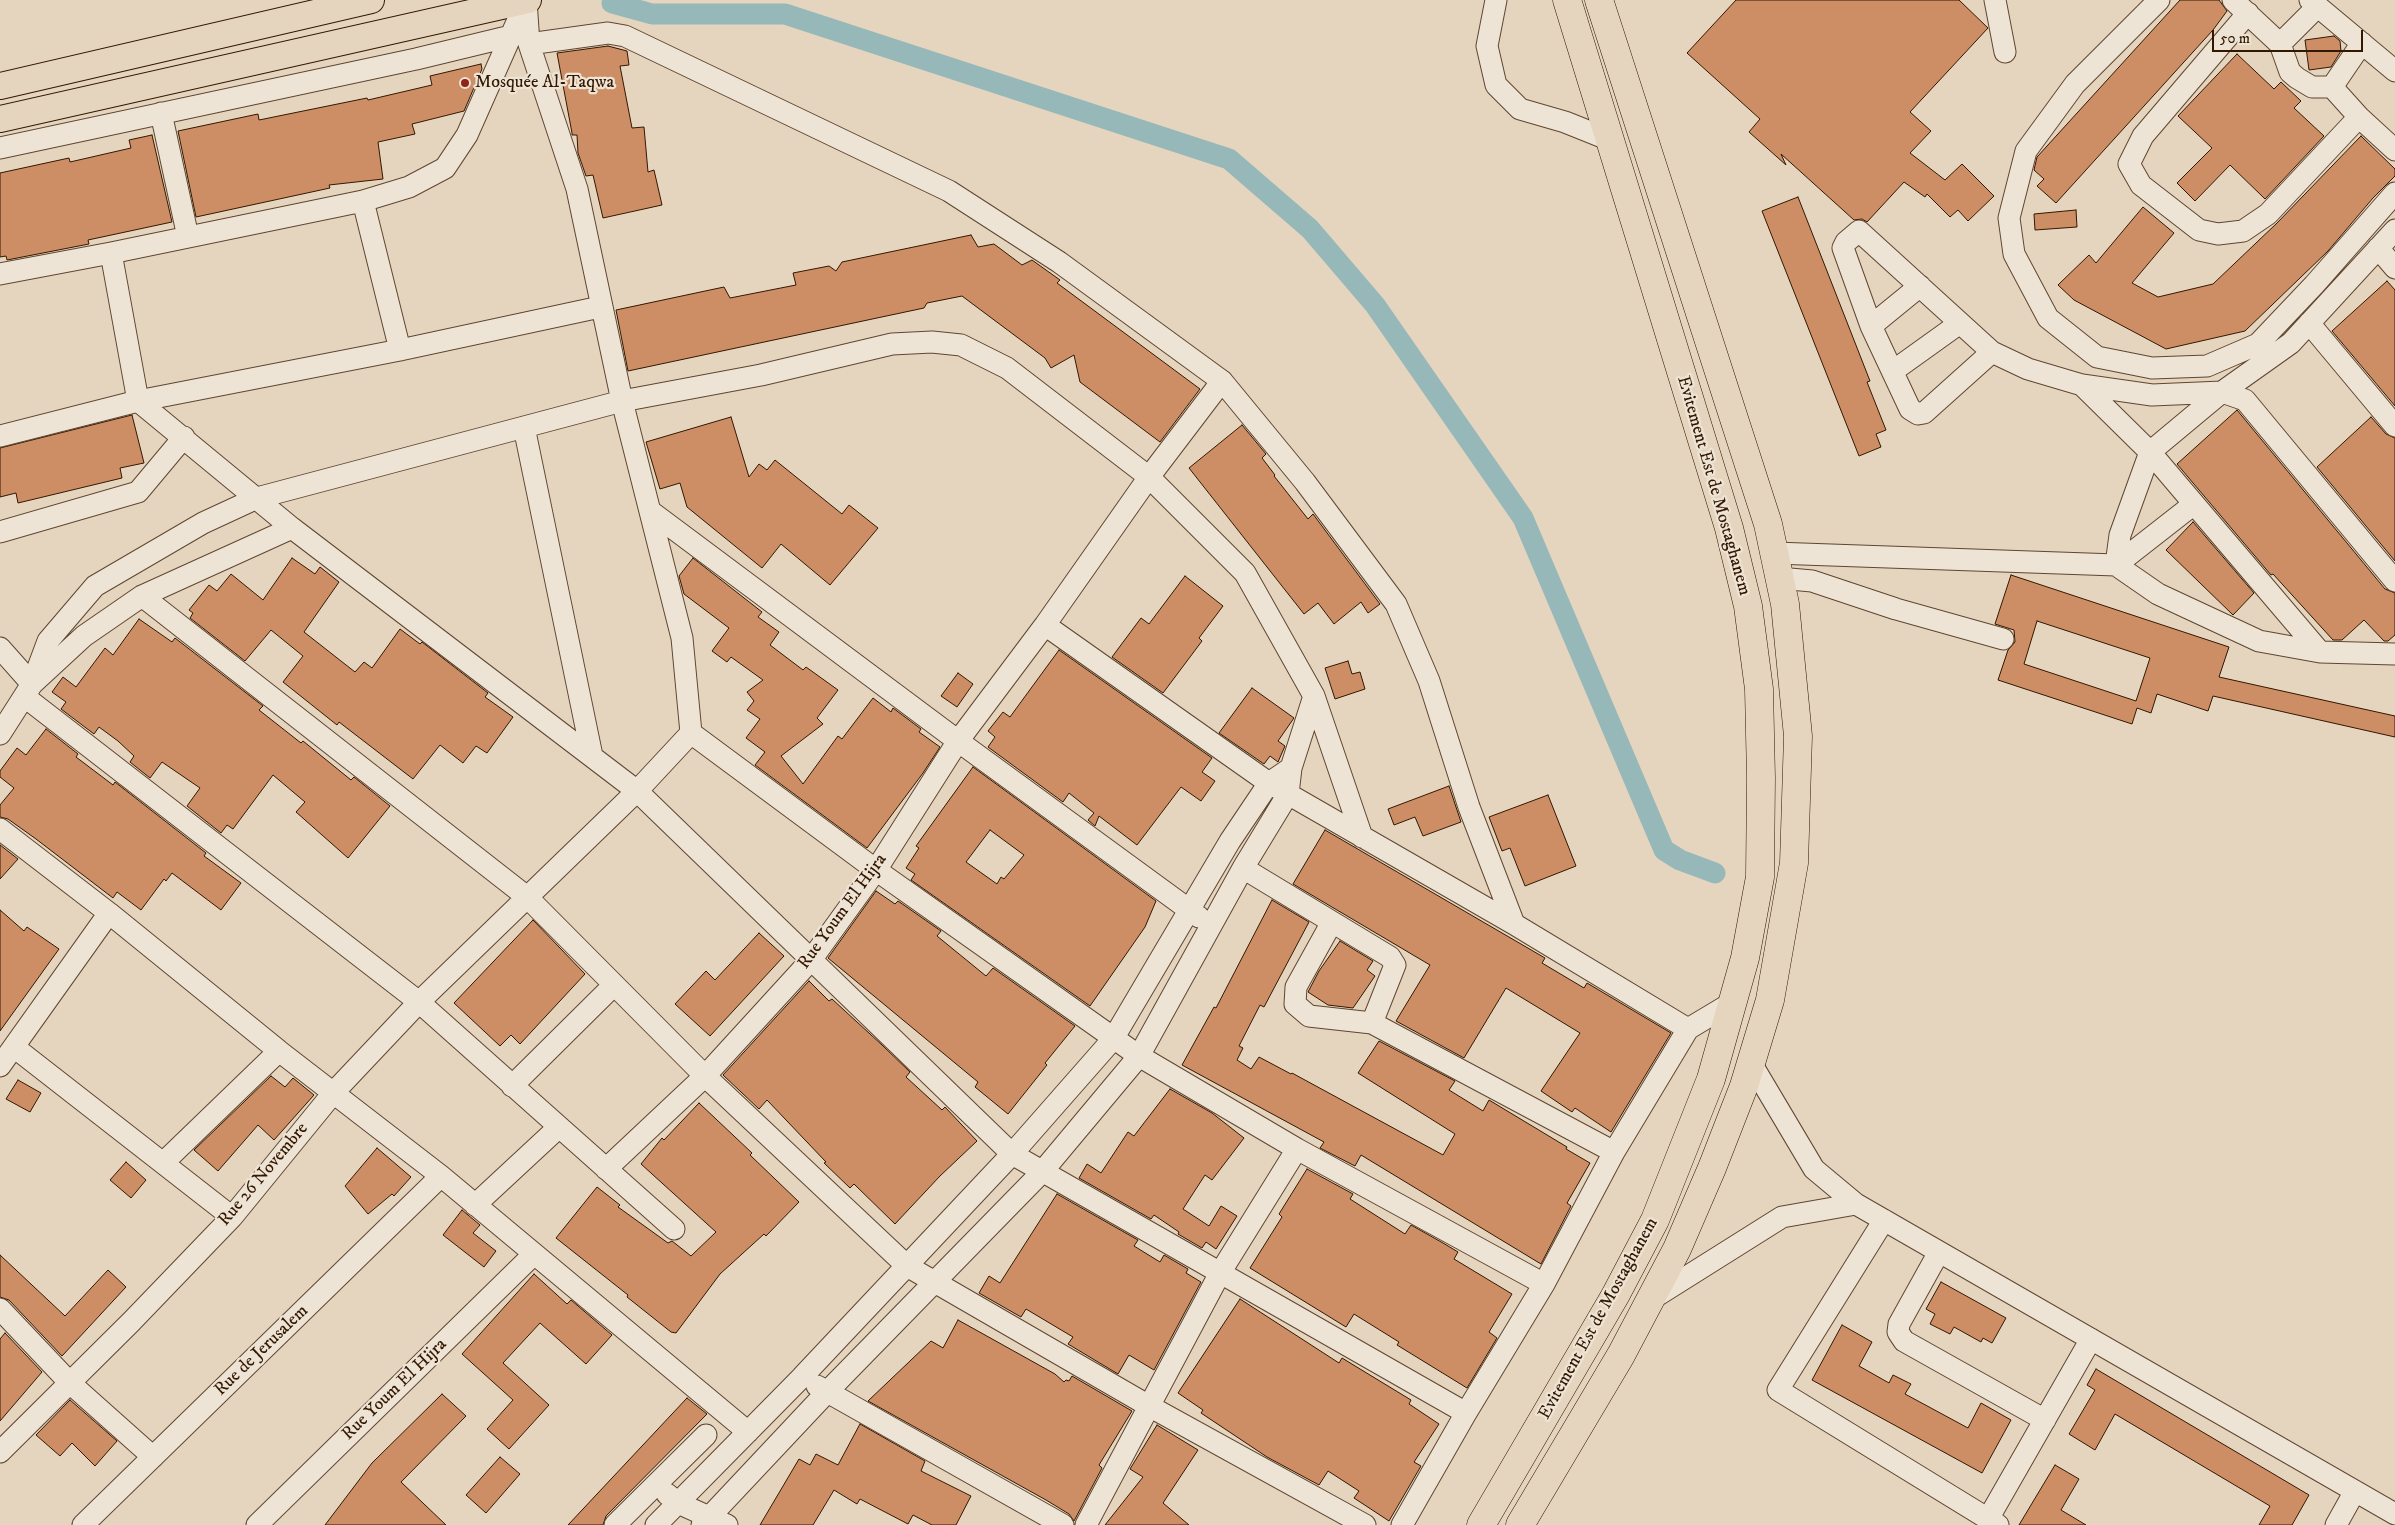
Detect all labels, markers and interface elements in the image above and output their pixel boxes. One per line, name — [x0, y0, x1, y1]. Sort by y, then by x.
scale bar — [2215, 20, 2366, 52]
text: 50 m — [2220, 29, 2250, 48]
place label: Mosquée Al-Taqwa — [475, 72, 614, 94]
marker: Mosquée Al-Taqwa — [459, 77, 471, 89]
street label: Evitement Est de Mostaghanem — [1671, 374, 1755, 598]
street label: Rue Youm El Hijra — [794, 850, 892, 974]
street label: Rue 26 Novembre — [214, 1119, 314, 1231]
street label: Evitement Est de Mostaghanem — [1534, 1214, 1664, 1424]
street label: Rue de Jerusalem — [211, 1301, 313, 1401]
street label: Rue Youm El Hijra — [338, 1335, 452, 1445]

